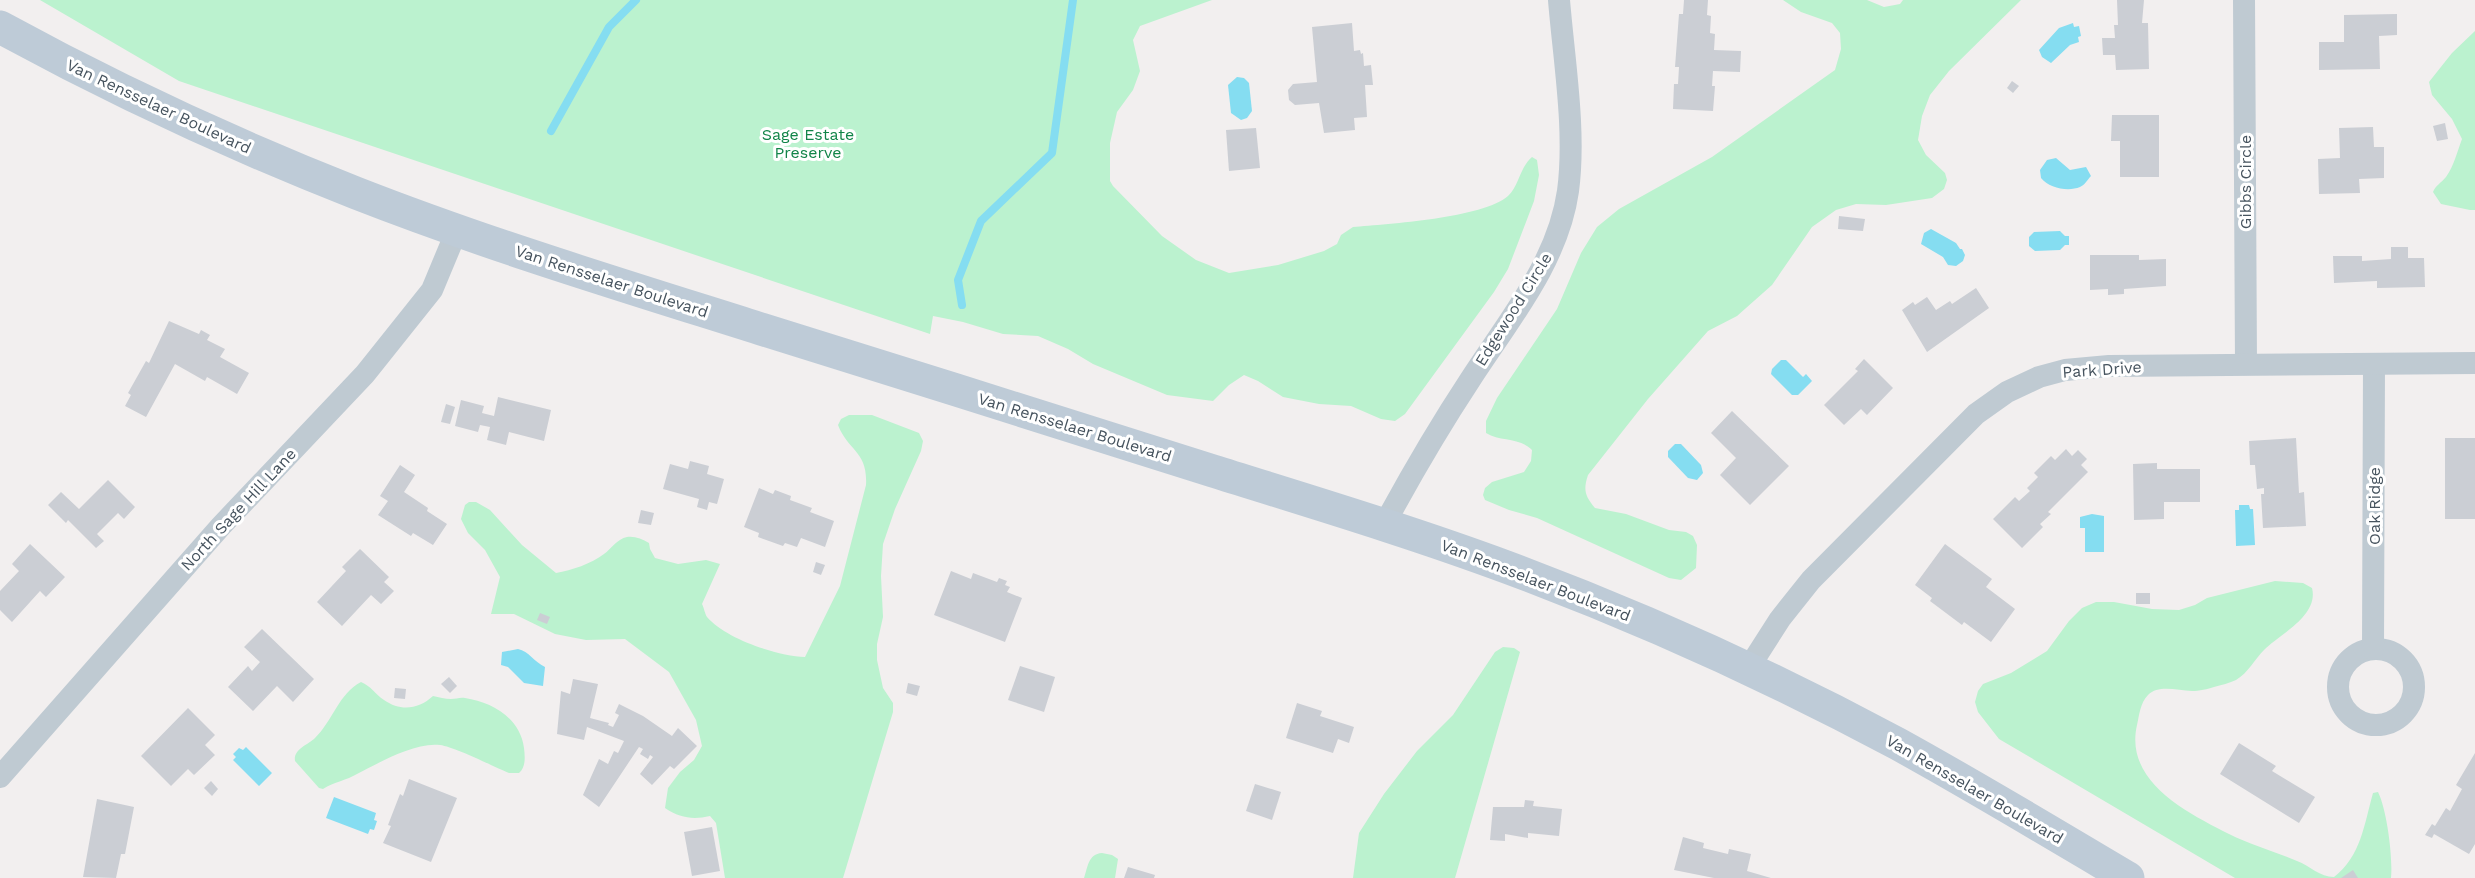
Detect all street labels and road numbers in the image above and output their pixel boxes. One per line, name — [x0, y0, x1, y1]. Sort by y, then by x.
street label: Van Rensselaer Boulevard — [63, 55, 254, 158]
street label: Gibbs Circle — [2236, 135, 2255, 229]
street label: Van Rensselaer Boulevard — [513, 241, 711, 322]
street label: Edgewood Circle — [1471, 249, 1556, 369]
street label: Park Drive — [2062, 357, 2142, 382]
street label: Van Rensselaer Boulevard — [976, 389, 1174, 466]
street label: North Sage Hill Lane — [177, 444, 300, 574]
street label: Oak Ridge — [2365, 467, 2384, 545]
street label: Van Rensselaer Boulevard — [1438, 535, 1633, 625]
street label: Van Rensselaer Boulevard — [1883, 731, 2067, 848]

